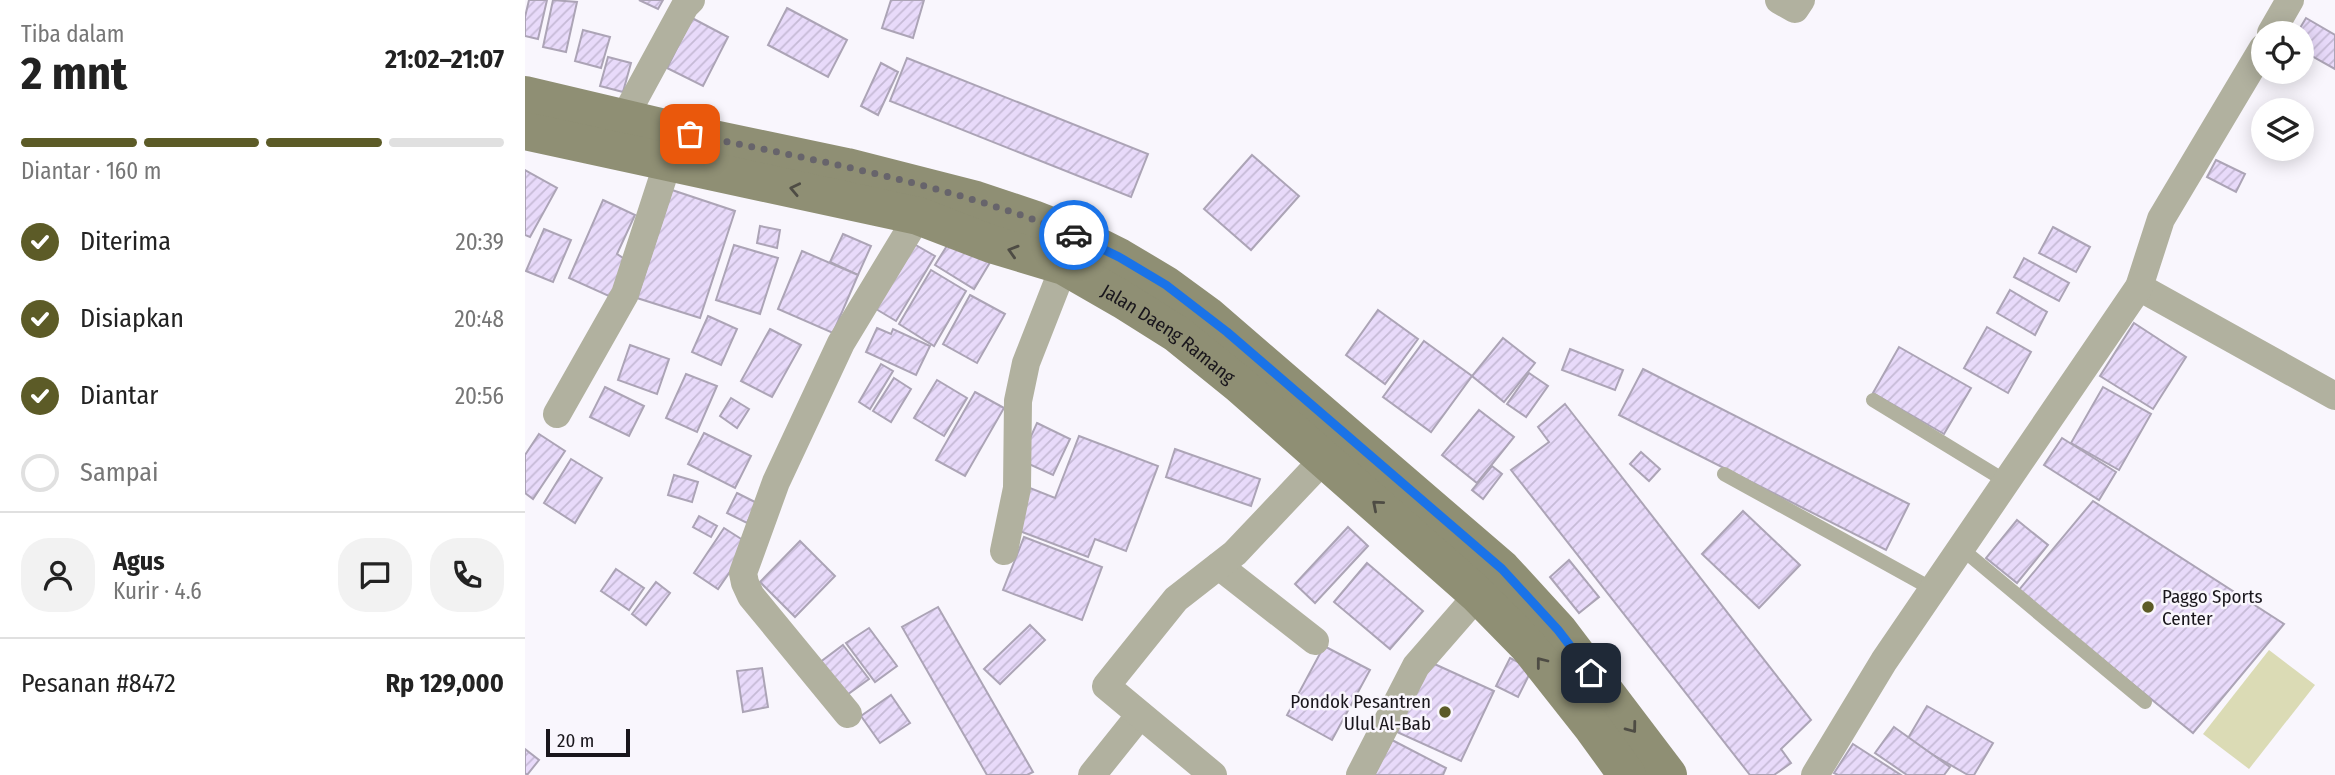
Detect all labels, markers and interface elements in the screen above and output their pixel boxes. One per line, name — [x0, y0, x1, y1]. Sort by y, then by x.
text: Tiba dalam — [21, 20, 124, 48]
map controls — [2251, 21, 2314, 161]
button: locate — [2251, 21, 2314, 84]
text: 21:02–21:07 — [385, 44, 504, 75]
text: 2 mnt — [21, 46, 127, 101]
button: layers — [2251, 98, 2314, 161]
pin — [660, 104, 720, 164]
icon: bag — [671, 115, 709, 153]
text: Diantar · 160 m — [21, 157, 161, 185]
one-way arrow — [789, 183, 801, 198]
courier — [1039, 200, 1109, 270]
icon: car — [1055, 216, 1093, 254]
icon: check — [21, 223, 59, 261]
text: Diterima — [80, 226, 171, 257]
text: 20:39 — [455, 228, 504, 256]
one-way arrow — [1007, 245, 1020, 259]
street label: Jalan Daeng Ramang — [1097, 279, 1240, 388]
icon: check — [21, 300, 59, 338]
text: Disiapkan — [80, 303, 184, 334]
text: 20:48 — [454, 305, 504, 333]
icon: check — [21, 377, 59, 415]
text: Diantar — [80, 380, 158, 411]
text: 20:56 — [455, 382, 504, 410]
text: Sampai — [80, 457, 159, 488]
one-way arrow — [1372, 501, 1385, 513]
button: person — [21, 538, 95, 612]
button: chat — [338, 538, 412, 612]
button: phone — [430, 538, 504, 612]
text: Agus — [113, 546, 165, 577]
text: Kurir · 4.6 — [113, 577, 202, 605]
place label: Paggo Sports Center — [2162, 585, 2263, 630]
marker: Paggo Sports Center — [2140, 599, 2156, 615]
pin — [1561, 643, 1621, 703]
icon: home — [1572, 654, 1610, 692]
one-way arrow — [1537, 658, 1549, 671]
text: Pesanan #8472 — [21, 668, 176, 699]
text: Rp 129,000 — [385, 668, 504, 699]
place label: Pondok Pesantren Ulul Al-Bab — [1290, 690, 1431, 735]
marker: Pondok Pesantren Ulul Al-Bab — [1437, 704, 1453, 720]
one-way arrow — [1624, 720, 1636, 733]
scale bar — [546, 726, 630, 758]
text: 20 m — [557, 729, 594, 752]

